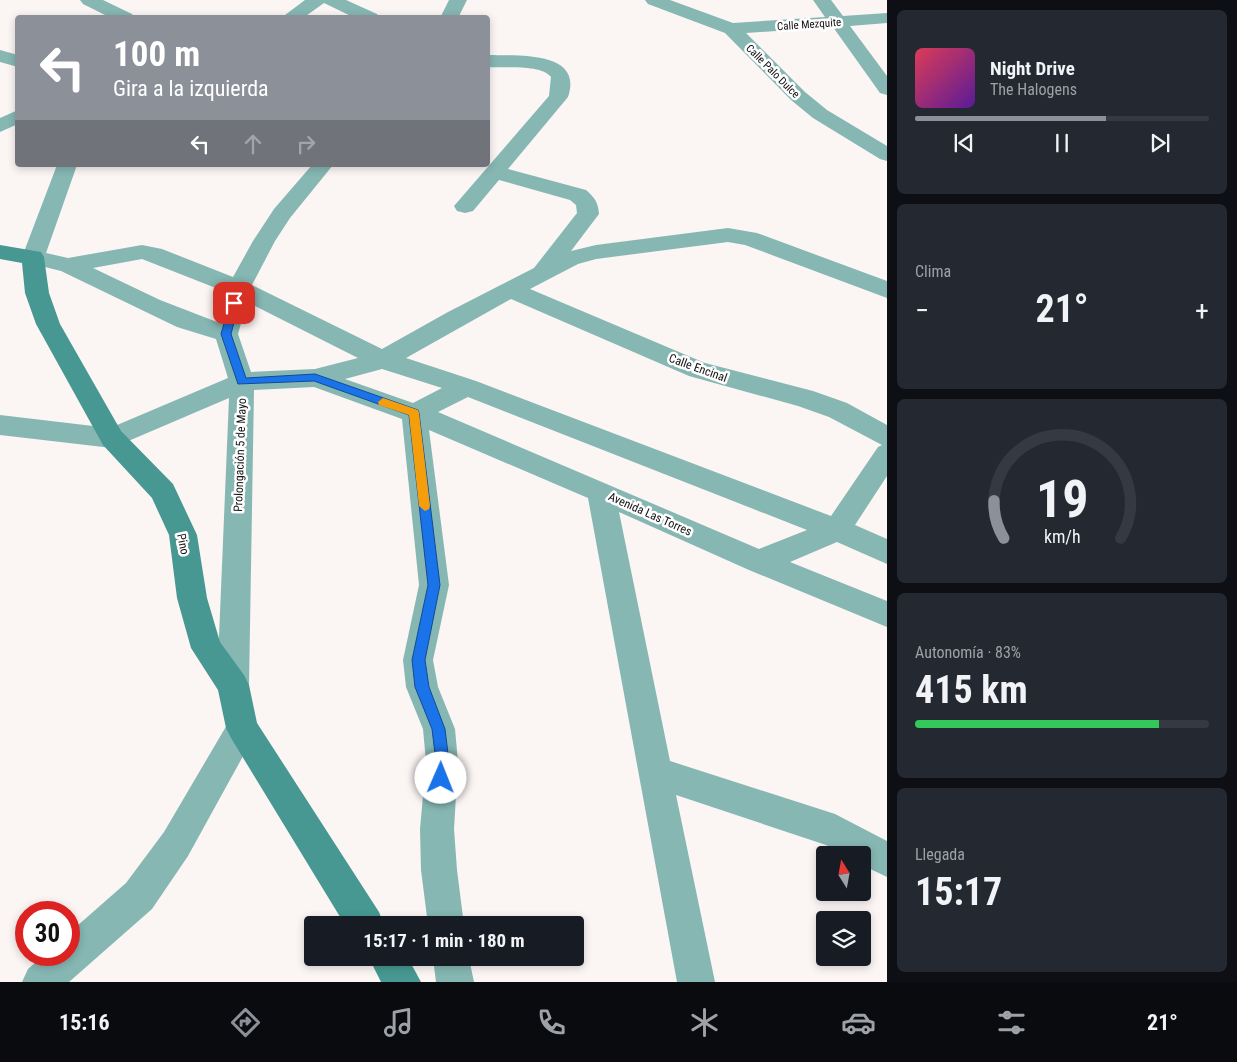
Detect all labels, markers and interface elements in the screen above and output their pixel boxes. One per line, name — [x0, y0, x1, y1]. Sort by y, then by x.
street label: Calle Mezquite — [777, 16, 842, 33]
text: 100 m — [113, 34, 200, 75]
icon: left — [30, 35, 95, 100]
street label: Calle Palo Dulce — [743, 42, 802, 101]
text: Night Drive — [990, 57, 1075, 80]
text: Gira a la izquierda — [113, 76, 269, 101]
text: The Halogens — [990, 80, 1077, 99]
icon: previous — [950, 129, 978, 157]
icon: pause — [1048, 129, 1076, 157]
icon: next — [1146, 129, 1174, 157]
icon: left — [186, 130, 214, 158]
icon: ahead — [239, 130, 267, 158]
icon: right — [292, 130, 320, 158]
text: Clima — [915, 262, 951, 281]
pin — [213, 282, 255, 324]
text: 21° — [1035, 287, 1089, 331]
icon: arrive — [220, 289, 248, 317]
text: − — [915, 294, 929, 327]
text: + — [1195, 294, 1209, 327]
street label: Calle Encinal — [667, 351, 729, 385]
street label: Prolongación 5 de Mayo — [231, 398, 249, 512]
text: 19 — [1036, 469, 1088, 530]
street label: Avenida Las Torres — [606, 489, 694, 539]
text: km/h — [1044, 526, 1080, 547]
street label: Pino — [174, 532, 192, 556]
text: Autonomía · 83% — [915, 643, 1021, 662]
text: 415 km — [915, 668, 1028, 712]
position arrow — [414, 751, 466, 803]
text: Llegada — [915, 845, 965, 864]
north arrow — [816, 846, 871, 901]
map controls — [816, 846, 871, 966]
text: 15:17 — [915, 870, 1002, 914]
speed limit sign: 30 — [15, 901, 80, 966]
button: layers — [816, 911, 871, 966]
text: 15:17 · 1 min · 180 m — [363, 929, 525, 952]
icon: directions — [228, 1005, 263, 1040]
icon: music — [381, 1005, 416, 1040]
icon: phone — [534, 1005, 569, 1040]
icon: climate — [687, 1005, 722, 1040]
icon: car — [841, 1005, 876, 1040]
icon: filters — [994, 1005, 1029, 1040]
text: 15:16 — [59, 1010, 110, 1035]
text: 21° — [1147, 1010, 1178, 1035]

